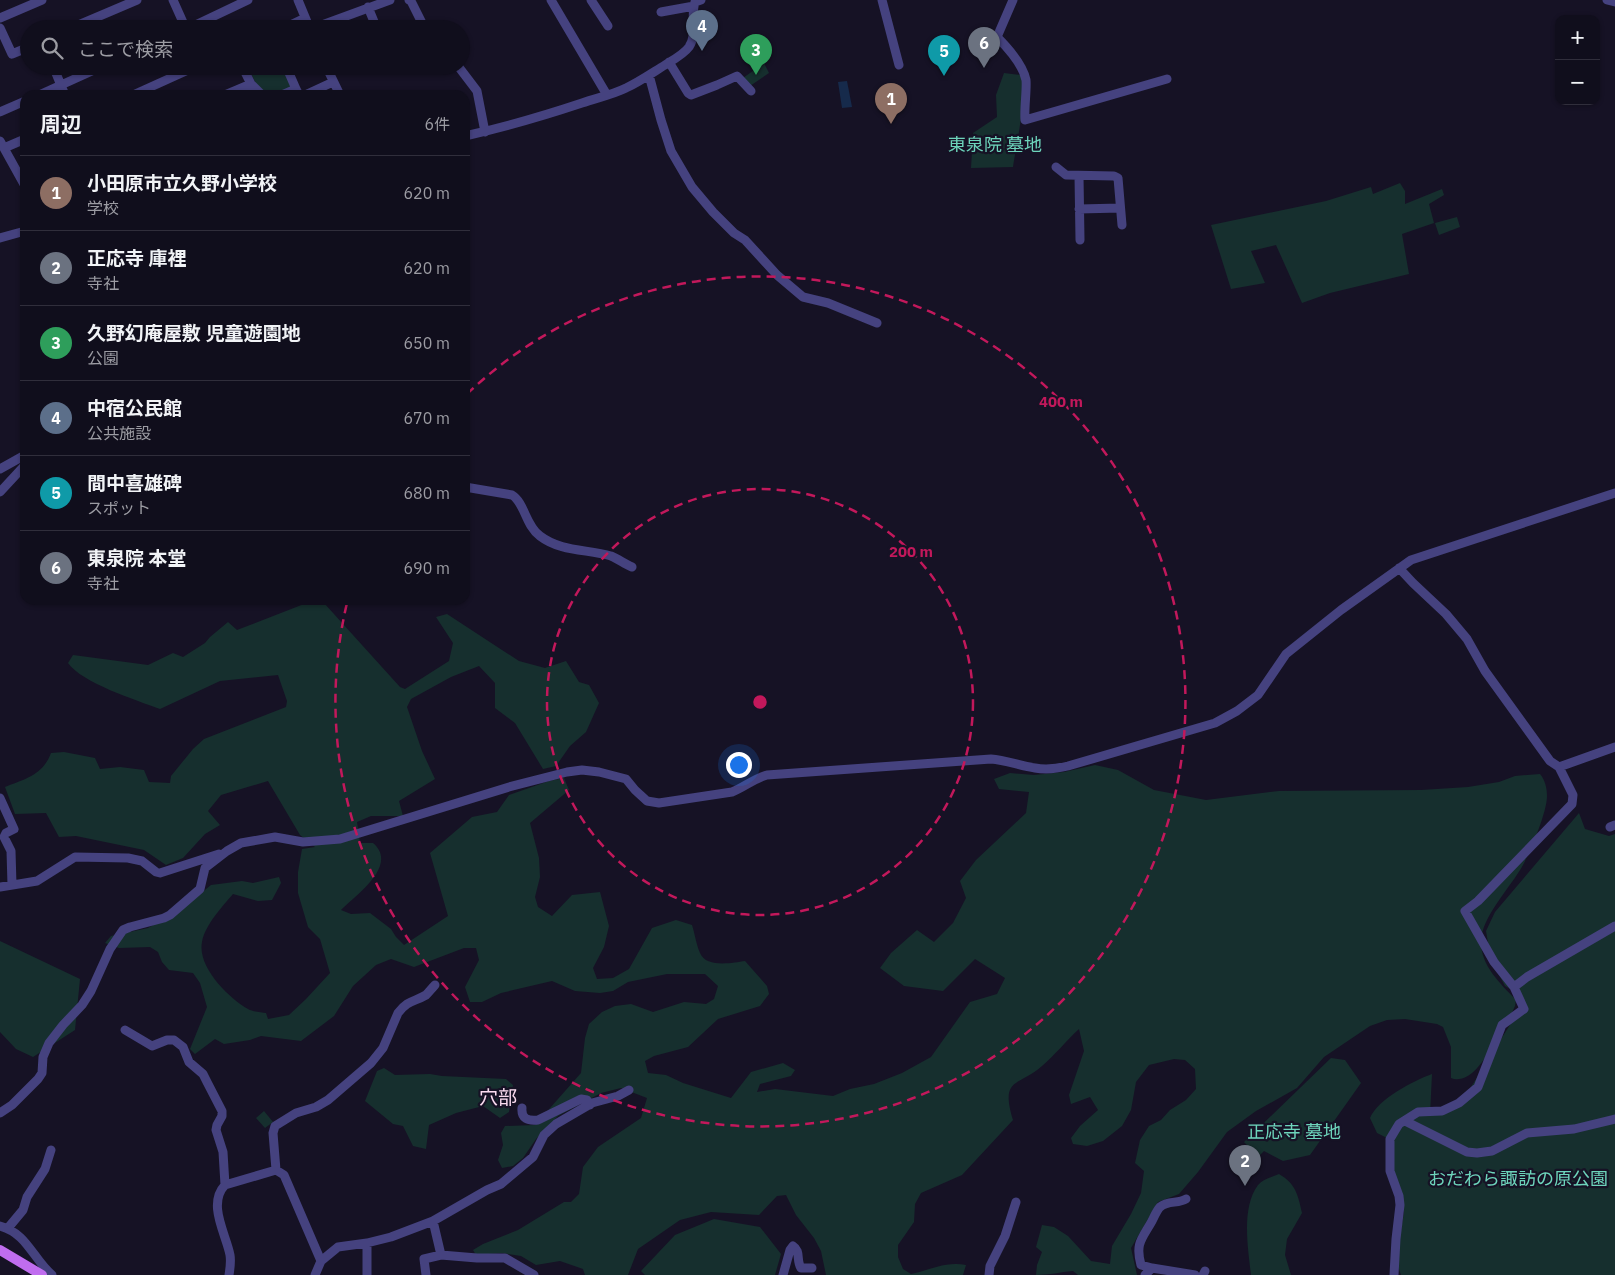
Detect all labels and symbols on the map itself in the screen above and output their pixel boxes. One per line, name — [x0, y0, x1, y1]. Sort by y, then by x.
pin: 4 — [686, 10, 718, 51]
pin: 6 — [968, 27, 1000, 68]
pin: 3 — [740, 34, 772, 75]
pin: 5 — [928, 35, 960, 76]
pin: 1 — [875, 83, 907, 124]
park label: 東泉院 墓地 — [948, 133, 1042, 156]
text: 400 m — [1039, 392, 1083, 411]
text: 200 m — [889, 542, 933, 561]
centre of rings — [751, 693, 769, 711]
your location — [726, 752, 752, 778]
district label: 穴部 — [479, 1085, 517, 1109]
park label: 正応寺 墓地 — [1247, 1120, 1341, 1143]
pin: 2 — [1229, 1145, 1261, 1186]
park label: おだわら諏訪の原公園 — [1428, 1167, 1608, 1190]

